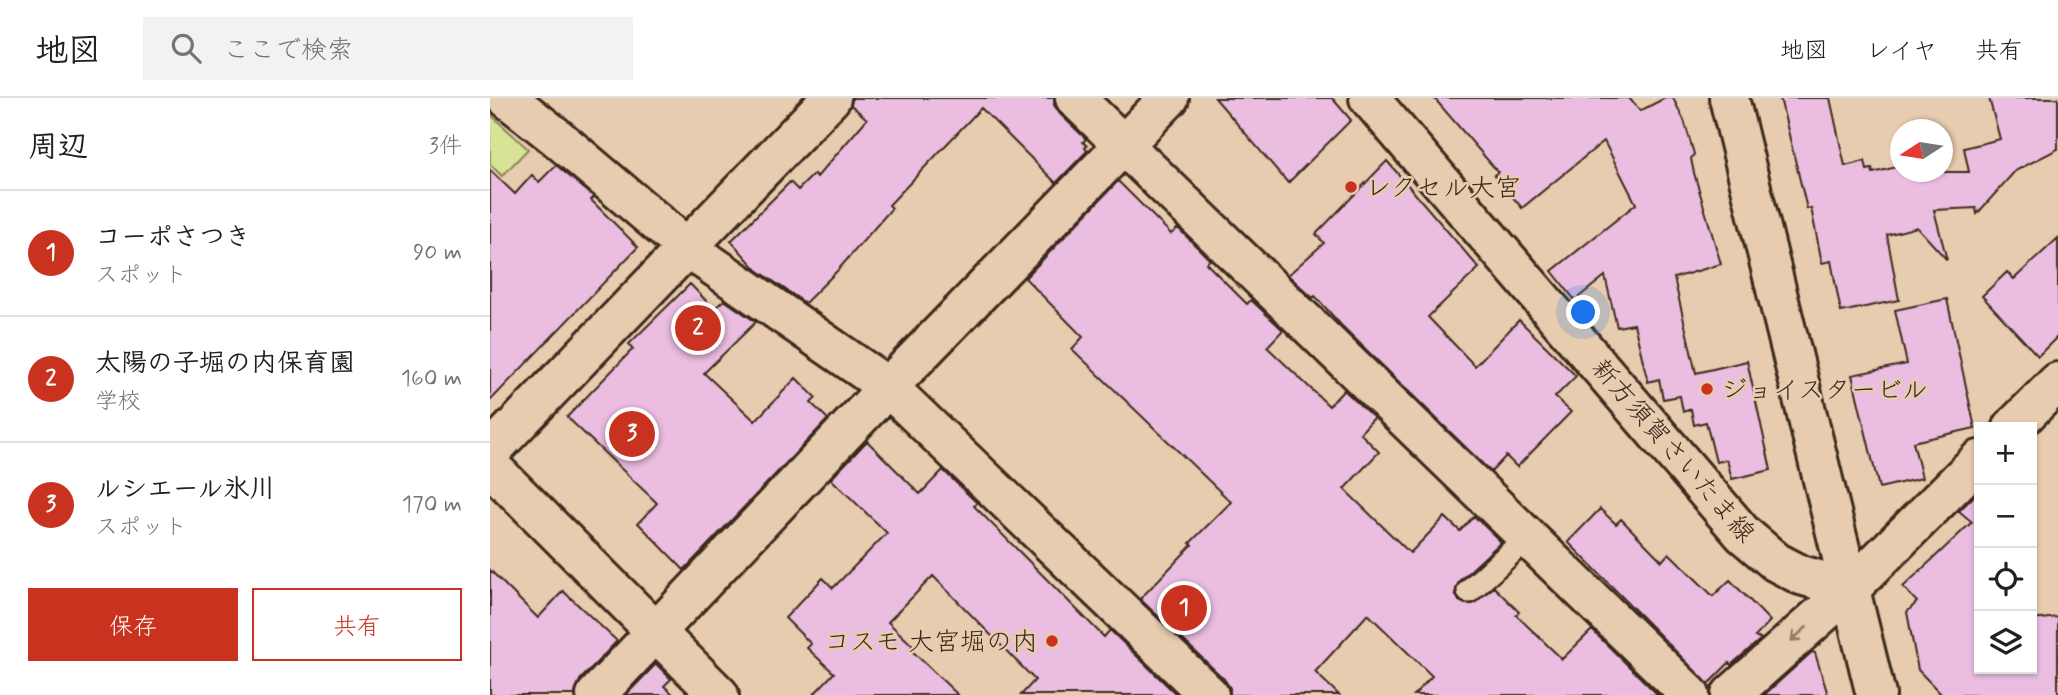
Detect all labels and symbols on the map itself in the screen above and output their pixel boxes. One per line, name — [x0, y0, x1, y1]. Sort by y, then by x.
north arrow — [1890, 119, 1953, 182]
place label: レクセル大宮 — [1365, 172, 1521, 206]
marker: レクセル大宮 — [1343, 179, 1359, 195]
your location — [1566, 295, 1600, 329]
pin: 2 — [675, 302, 721, 354]
street label: 新方須賀さいたま線 — [1583, 352, 1762, 550]
place label: ジョイスタービル — [1721, 374, 1928, 408]
marker: ジョイスタービル — [1699, 381, 1715, 397]
pin: 3 — [609, 408, 655, 460]
pin: 1 — [1161, 582, 1207, 634]
place label: コスモ 大宮堀の内 — [824, 626, 1038, 660]
one-way arrow — [1790, 626, 1808, 642]
marker: コスモ 大宮堀の内 — [1044, 633, 1060, 649]

